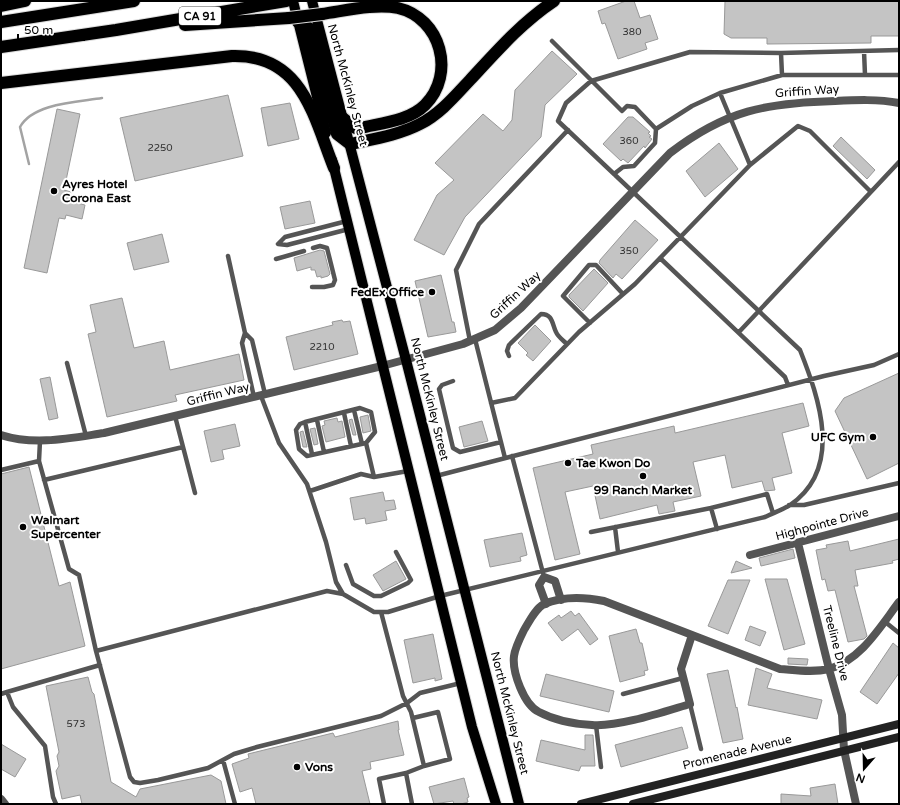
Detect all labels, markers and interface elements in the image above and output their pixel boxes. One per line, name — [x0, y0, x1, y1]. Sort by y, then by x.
road number: CA 91 — [179, 7, 221, 25]
scale bar — [18, 16, 84, 42]
street label: North McKinley Street — [325, 22, 371, 148]
text: 50 m — [24, 23, 53, 37]
house number: 380 — [623, 26, 641, 38]
street label: Griffin Way — [774, 82, 840, 100]
house number: 360 — [620, 135, 638, 147]
house number: 2250 — [147, 142, 173, 154]
place label: Ayres Hotel Corona East — [62, 177, 131, 205]
marker: Ayres Hotel Corona East — [49, 186, 59, 196]
house number: 350 — [620, 245, 638, 257]
street label: Griffin Way — [487, 268, 544, 322]
place label: FedEx Office — [350, 285, 424, 299]
marker: FedEx Office — [427, 287, 437, 297]
street label: North McKinley Street — [408, 336, 452, 462]
house number: 2210 — [309, 341, 335, 353]
street label: Griffin Way — [185, 379, 251, 409]
place label: UFC Gym — [811, 430, 865, 445]
marker: UFC Gym — [868, 432, 878, 442]
place label: Tae Kwon Do — [575, 456, 650, 470]
marker: Tae Kwon Do — [563, 458, 573, 468]
marker: 99 Ranch Market — [638, 471, 648, 481]
place label: 99 Ranch Market — [594, 483, 693, 497]
street label: Highpointe Drive — [774, 505, 870, 543]
place label: Walmart Supercenter — [31, 513, 101, 542]
marker: Walmart Supercenter — [18, 522, 28, 532]
street label: Treeline Drive — [820, 604, 852, 682]
street label: North McKinley Street — [488, 650, 532, 776]
house number: 573 — [67, 718, 85, 730]
street label: Promenade Avenue — [681, 732, 793, 772]
north arrow — [844, 749, 884, 789]
place label: Vons — [305, 760, 333, 774]
marker: Vons — [292, 762, 302, 772]
text: N — [854, 770, 867, 786]

